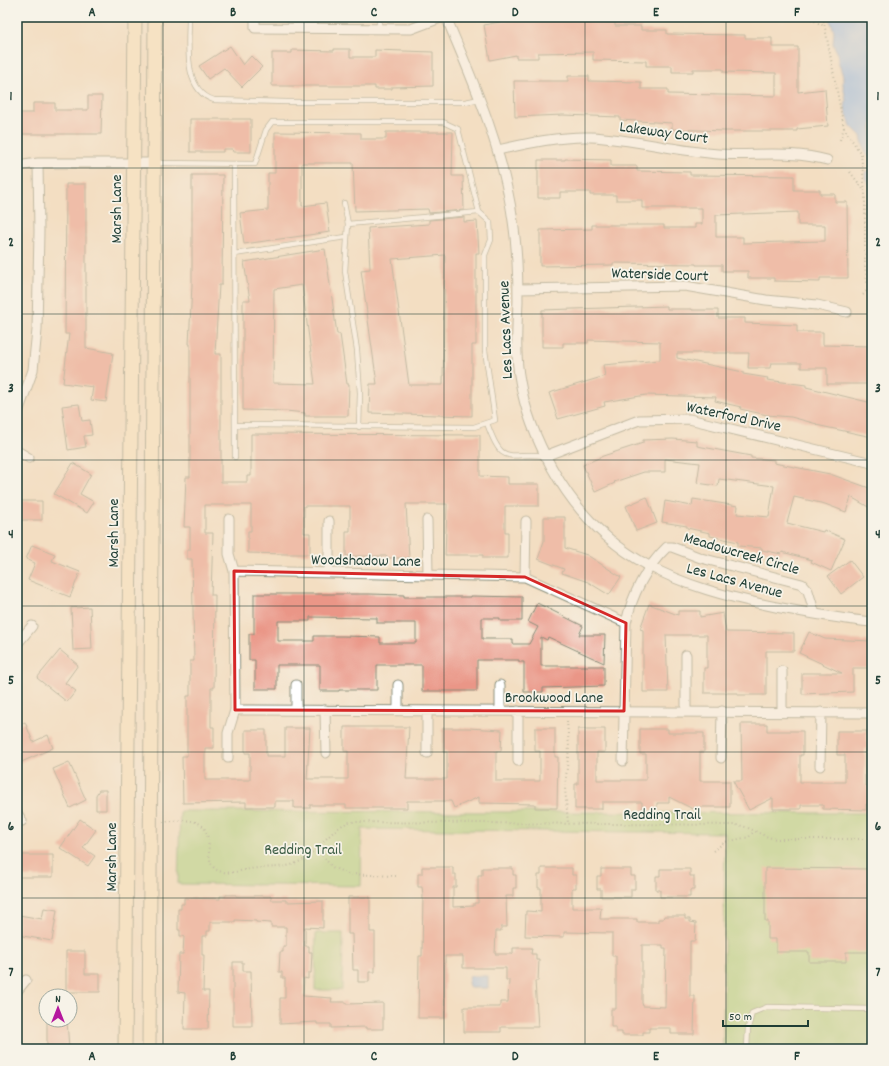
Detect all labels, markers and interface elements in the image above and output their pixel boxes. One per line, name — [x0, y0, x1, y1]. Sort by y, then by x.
text: A — [88, 4, 96, 23]
text: B — [230, 4, 236, 23]
text: C — [371, 4, 378, 23]
text: D — [512, 4, 519, 23]
text: E — [653, 4, 660, 23]
text: F — [794, 4, 800, 23]
text: 1 — [10, 88, 13, 107]
text: 1 — [877, 88, 880, 107]
street label: Lakeway Court — [618, 116, 710, 151]
street label: Marsh Lane — [106, 174, 129, 244]
text: 2 — [8, 234, 14, 253]
text: 2 — [875, 234, 881, 253]
street label: Waterside Court — [611, 262, 709, 289]
street label: Les Lacs Avenue — [493, 280, 520, 380]
text: 3 — [8, 380, 14, 399]
text: 3 — [875, 380, 881, 399]
street label: Waterford Drive — [684, 396, 783, 439]
street label: Marsh Lane — [103, 498, 126, 568]
text: 4 — [8, 526, 14, 545]
text: 4 — [875, 526, 881, 545]
street label: Meadowcreek Circle — [681, 527, 802, 582]
street label: Woodshadow Lane — [311, 549, 421, 574]
street label: Les Lacs Avenue — [684, 558, 785, 605]
text: 5 — [8, 672, 14, 691]
text: 5 — [875, 672, 881, 691]
street label: Brookwood Lane — [505, 687, 603, 710]
street label: Redding Trail — [623, 804, 701, 827]
text: 6 — [8, 818, 15, 837]
text: 6 — [875, 818, 882, 837]
street label: Marsh Lane — [101, 822, 124, 892]
park label: Redding Trail — [264, 839, 342, 862]
text: 7 — [9, 964, 14, 983]
text: 7 — [876, 964, 881, 983]
north arrow — [38, 988, 78, 1028]
text: N — [55, 992, 61, 1008]
scale bar — [723, 1002, 808, 1028]
text: 50 m — [729, 1009, 752, 1026]
text: A — [88, 1048, 96, 1066]
text: B — [230, 1048, 236, 1066]
text: C — [371, 1048, 378, 1066]
text: D — [512, 1048, 519, 1066]
text: E — [653, 1048, 660, 1066]
text: F — [794, 1048, 800, 1066]

